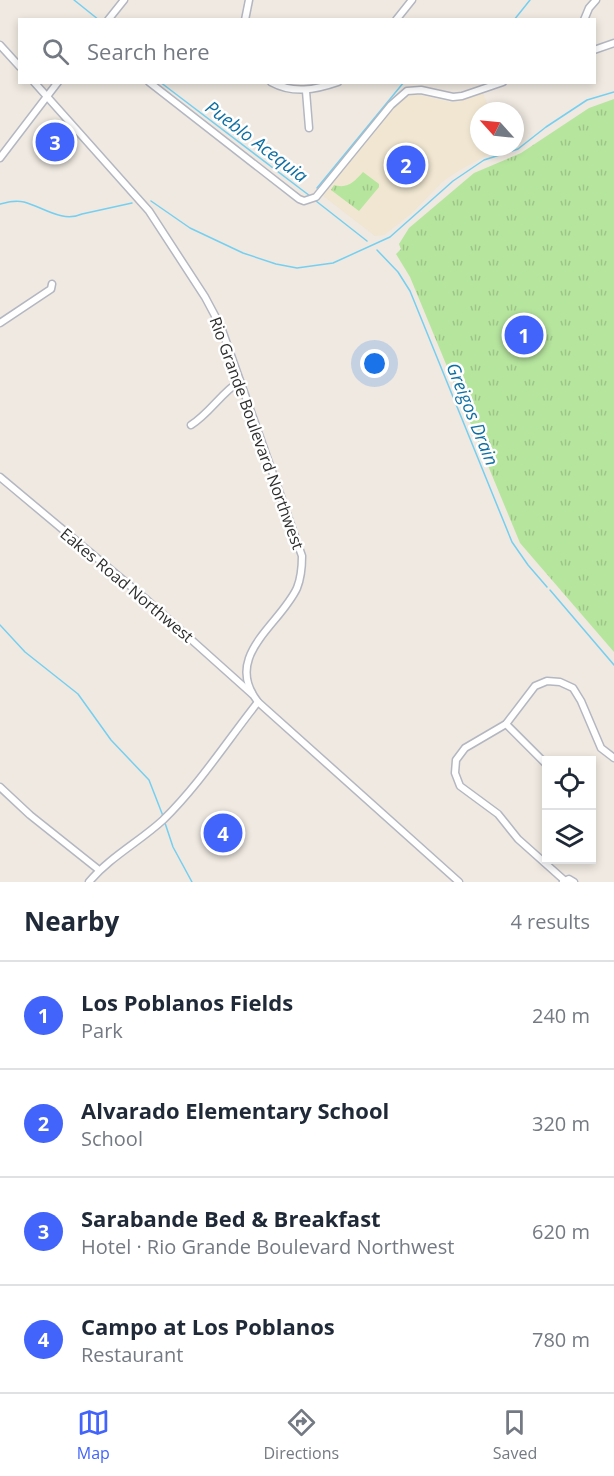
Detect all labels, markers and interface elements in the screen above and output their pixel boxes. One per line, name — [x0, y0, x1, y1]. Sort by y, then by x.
search box — [18, 18, 596, 84]
icon: search — [39, 35, 72, 68]
text: Search here — [87, 36, 210, 66]
water label: Pueblo Acequia — [201, 95, 313, 187]
north arrow — [470, 102, 524, 156]
pin: 3 — [36, 120, 74, 164]
pin: 2 — [386, 142, 426, 188]
pin: 1 — [504, 312, 544, 358]
street label: Rio Grande Boulevard Northwest — [205, 314, 310, 553]
your location — [360, 349, 389, 378]
water label: Greigos Drain — [441, 359, 505, 469]
street label: Eakes Road Northwest — [56, 523, 199, 648]
map controls — [542, 756, 596, 864]
button: locate — [542, 756, 596, 810]
pin: 4 — [204, 810, 242, 856]
button: layers — [542, 810, 596, 864]
text: Nearby — [24, 903, 119, 939]
text: 4 results — [510, 908, 590, 935]
text: Los Poblanos Fields — [81, 987, 293, 1017]
text: 1 — [38, 1002, 49, 1029]
text: 240 m — [532, 1002, 590, 1029]
text: Park — [81, 1017, 123, 1044]
text: Alvarado Elementary School — [81, 1095, 389, 1125]
text: 2 — [38, 1110, 49, 1137]
text: 320 m — [532, 1110, 590, 1137]
text: School — [81, 1125, 143, 1152]
text: Sarabande Bed & Breakfast — [81, 1203, 381, 1233]
text: 3 — [38, 1218, 49, 1245]
text: 620 m — [532, 1218, 590, 1245]
text: Hotel · Rio Grande Boulevard Northwest — [81, 1233, 454, 1260]
text: Campo at Los Poblanos — [81, 1311, 335, 1341]
text: 4 — [38, 1326, 49, 1353]
text: 780 m — [532, 1326, 590, 1353]
text: Restaurant — [81, 1341, 183, 1368]
tab: Map — [77, 1406, 110, 1464]
tab: Directions — [263, 1406, 339, 1464]
tab: Saved — [493, 1406, 537, 1464]

